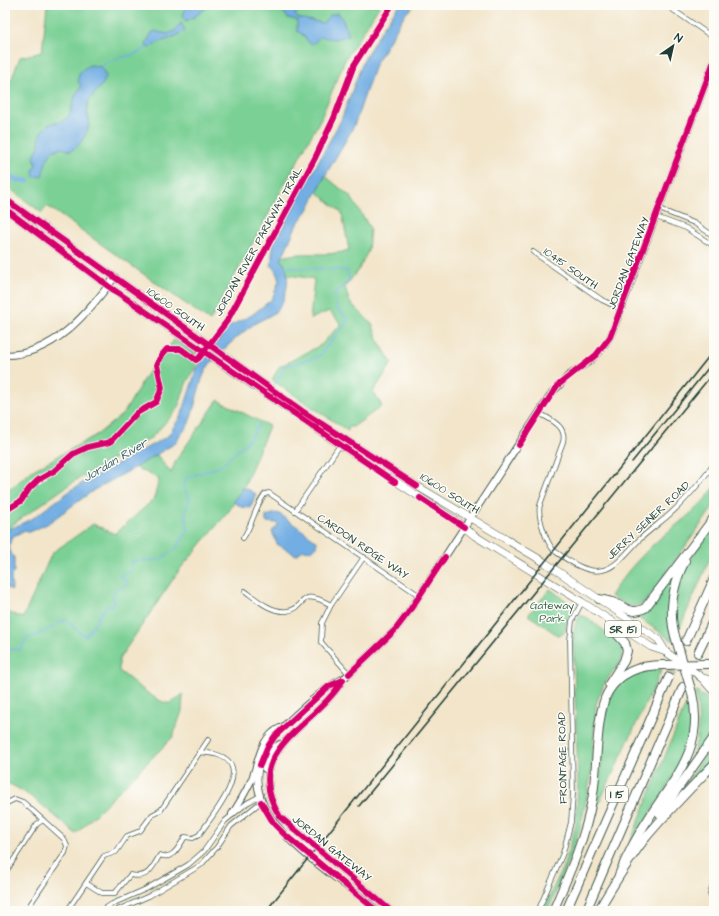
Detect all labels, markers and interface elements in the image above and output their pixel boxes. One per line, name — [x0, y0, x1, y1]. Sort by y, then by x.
north arrow — [653, 26, 693, 66]
text: N — [671, 30, 685, 46]
street label: JORDAN RIVER PARKWAY TRAIL — [211, 163, 306, 319]
street label: JORDAN GATEWAY — [604, 215, 653, 312]
street label: 10415 SOUTH — [540, 244, 601, 293]
street label: 10600 SOUTH — [144, 284, 208, 335]
water label: Jordan River — [80, 434, 152, 486]
street label: 10600 SOUTH — [417, 469, 483, 518]
street label: JERRY SEINER ROAD — [604, 478, 693, 563]
street label: CARDON RIDGE WAY — [314, 510, 411, 583]
park label: Gateway Park — [530, 598, 574, 626]
road number: SR 151 — [605, 621, 641, 637]
street label: FRONTAGE ROAD — [554, 712, 571, 804]
road number: I 15 — [606, 786, 628, 802]
street label: JORDAN GATEWAY — [289, 812, 375, 885]

